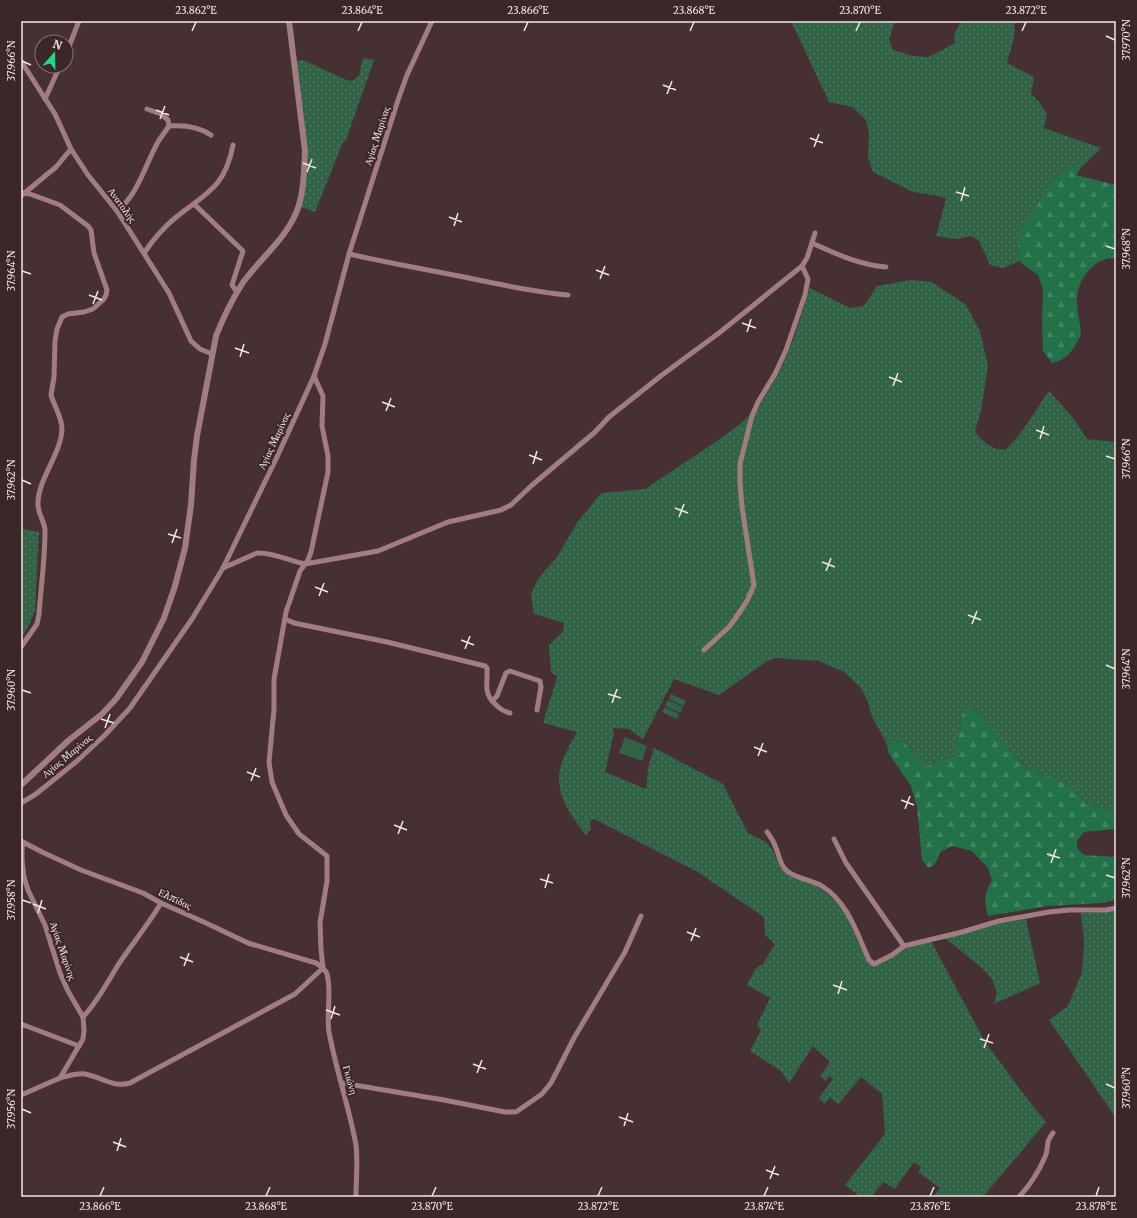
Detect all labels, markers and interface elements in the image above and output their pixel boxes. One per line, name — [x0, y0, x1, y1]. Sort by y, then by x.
text: 23.862°E — [175, 4, 217, 17]
text: 23.864°E — [342, 4, 383, 17]
text: 23.866°E — [507, 4, 549, 17]
text: 23.868°E — [673, 4, 716, 17]
text: 23.870°E — [839, 4, 881, 17]
text: 23.872°E — [1005, 4, 1047, 17]
text: 37.970°N — [1120, 19, 1133, 61]
north arrow — [34, 34, 74, 74]
text: N — [51, 37, 64, 53]
text: 37.966°N — [5, 40, 18, 82]
street label: Αγίας Μαρίνας — [361, 105, 393, 167]
street label: Ανατολής — [105, 185, 139, 225]
text: 37.968°N — [1120, 228, 1133, 270]
text: 37.964°N — [5, 250, 18, 291]
street label: Αγίας Μαρίνας — [255, 410, 293, 472]
text: 37.966°N — [1120, 438, 1133, 480]
text: 37.962°N — [5, 459, 18, 501]
text: 37.964°N — [1120, 648, 1133, 689]
text: 37.960°N — [5, 669, 18, 711]
street label: Αγίας Μαρίνας — [39, 731, 95, 781]
text: 37.962°N — [1120, 857, 1133, 899]
text: 37.958°N — [5, 879, 18, 921]
street label: Ελπίδας — [156, 886, 194, 912]
street label: Αγίας Μαρίνης — [47, 920, 79, 982]
street label: Γκιώνη — [340, 1064, 360, 1096]
text: 37.960°N — [1120, 1067, 1133, 1109]
text: 37.956°N — [5, 1089, 18, 1129]
text: 23.866°E — [79, 1200, 121, 1213]
text: 23.868°E — [245, 1200, 288, 1213]
text: 23.870°E — [411, 1200, 453, 1213]
text: 23.872°E — [577, 1200, 619, 1213]
text: 23.874°E — [744, 1200, 784, 1213]
text: 23.876°E — [910, 1200, 951, 1213]
text: 23.878°E — [1075, 1200, 1117, 1213]

